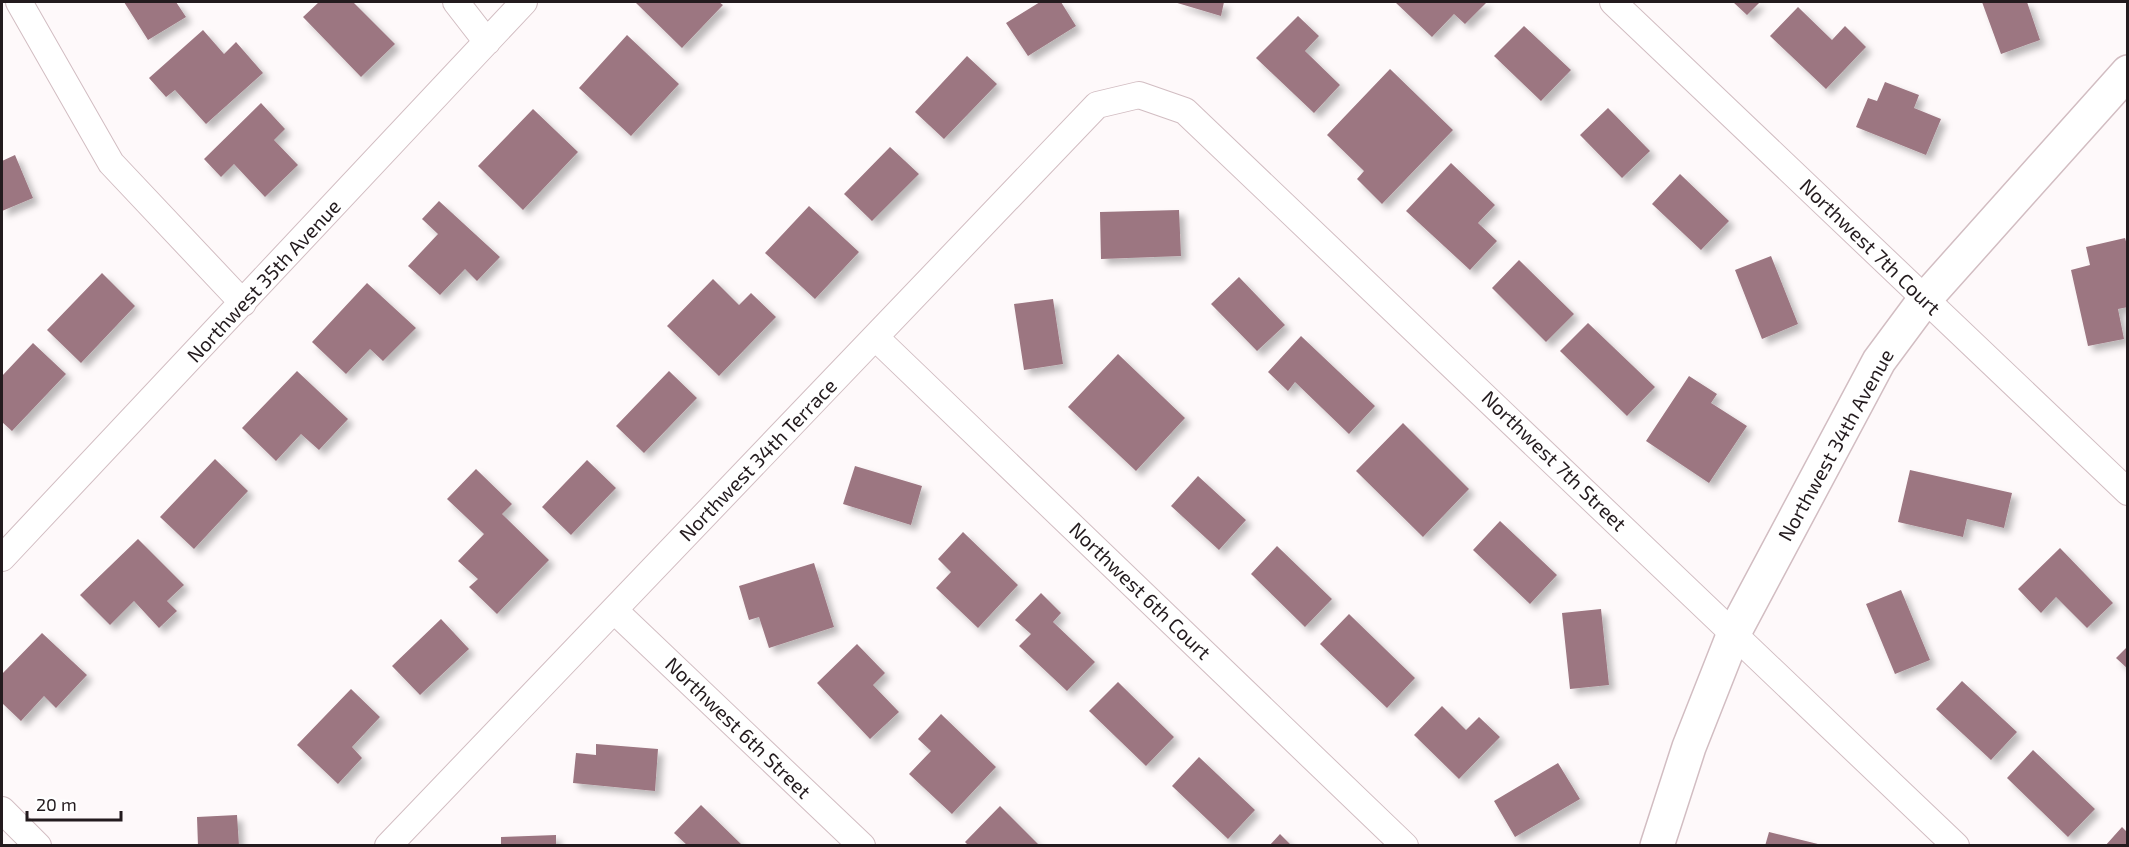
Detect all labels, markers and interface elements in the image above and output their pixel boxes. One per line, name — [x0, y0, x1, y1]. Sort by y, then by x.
street label: Northwest 7th Court — [1796, 173, 1946, 320]
street label: Northwest 35th Avenue — [181, 194, 345, 367]
street label: Northwest 34th Avenue — [1772, 344, 1898, 545]
street label: Northwest 34th Terrace — [674, 373, 841, 545]
street label: Northwest 7th Street — [1477, 385, 1632, 536]
street label: Northwest 6th Court — [1065, 517, 1217, 664]
street label: Northwest 6th Street — [661, 652, 817, 803]
scale bar — [27, 784, 122, 822]
text: 20 m — [36, 793, 77, 815]

